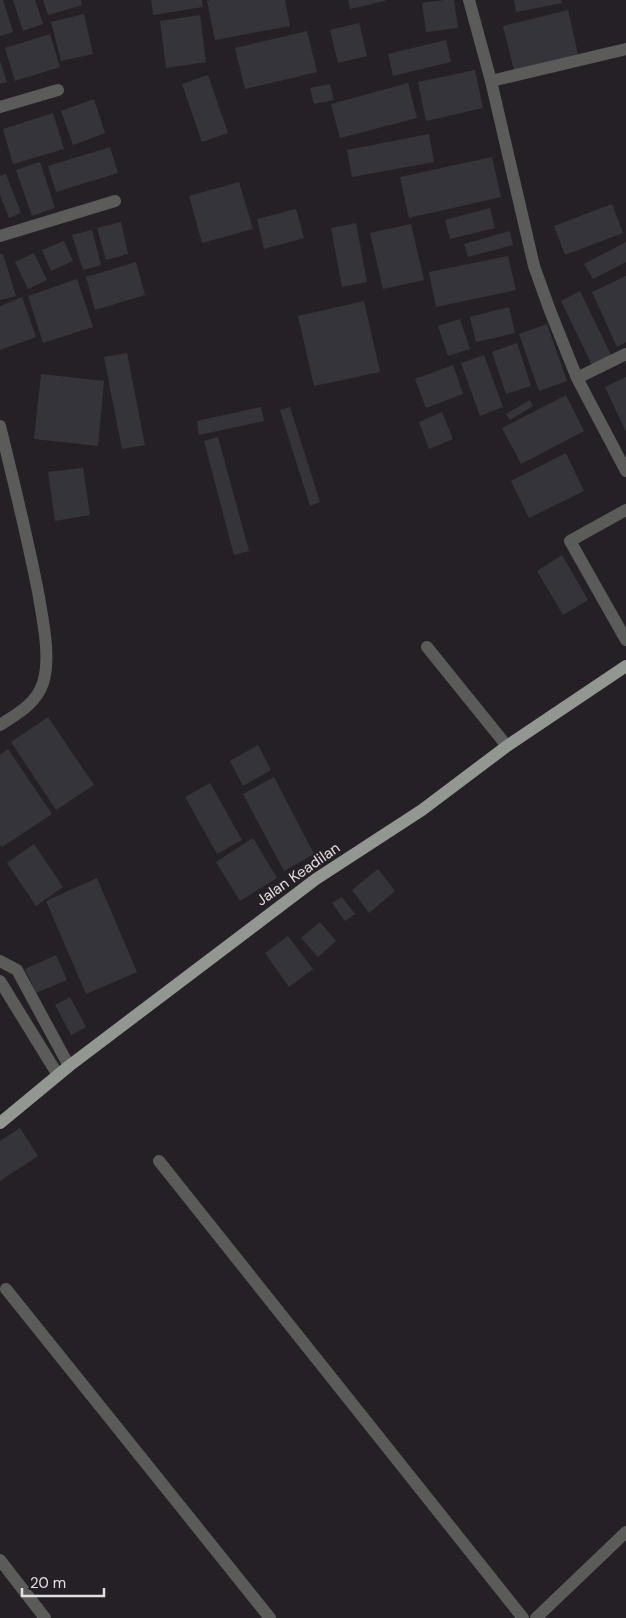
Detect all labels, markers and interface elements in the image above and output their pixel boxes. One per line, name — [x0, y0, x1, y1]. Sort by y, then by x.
street label: Jalan Keadilan — [252, 838, 344, 910]
scale bar — [22, 1566, 105, 1598]
text: 20 m — [30, 1573, 66, 1593]

